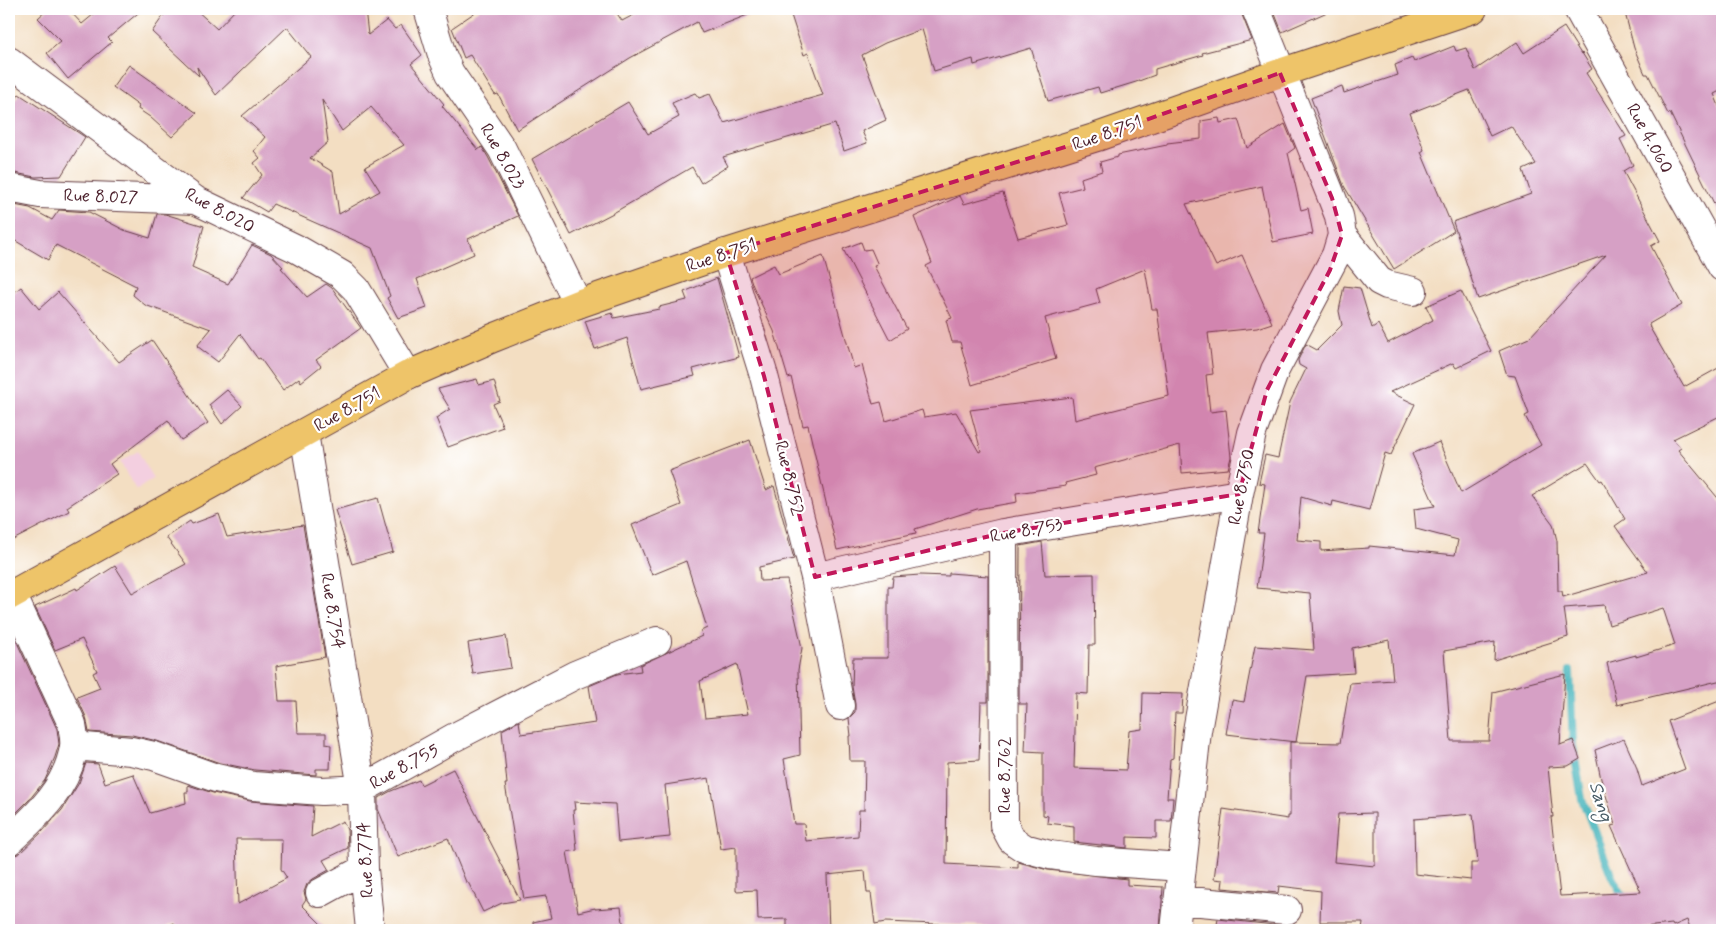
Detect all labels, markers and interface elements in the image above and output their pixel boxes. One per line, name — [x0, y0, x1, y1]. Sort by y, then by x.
street label: Rue 4.060 — [1620, 99, 1678, 178]
street label: Rue 8.751 — [1069, 111, 1146, 157]
street label: Rue 8.023 — [474, 119, 531, 194]
street label: Rue 8.020 — [180, 182, 259, 239]
street label: Rue 8.027 — [63, 184, 139, 210]
street label: Rue 8.751 — [683, 233, 760, 279]
street label: Rue 8.751 — [310, 382, 385, 438]
street label: Rue 8.752 — [768, 438, 810, 519]
street label: Rue 8.750 — [1223, 447, 1261, 527]
street label: Rue 8.753 — [988, 513, 1064, 549]
street label: Rue 8.754 — [314, 571, 350, 651]
street label: Rue 8.762 — [993, 736, 1017, 814]
street label: Rue 8.755 — [365, 738, 444, 796]
water label: Sang — [1581, 779, 1619, 826]
street label: Rue 8.774 — [352, 821, 380, 899]

